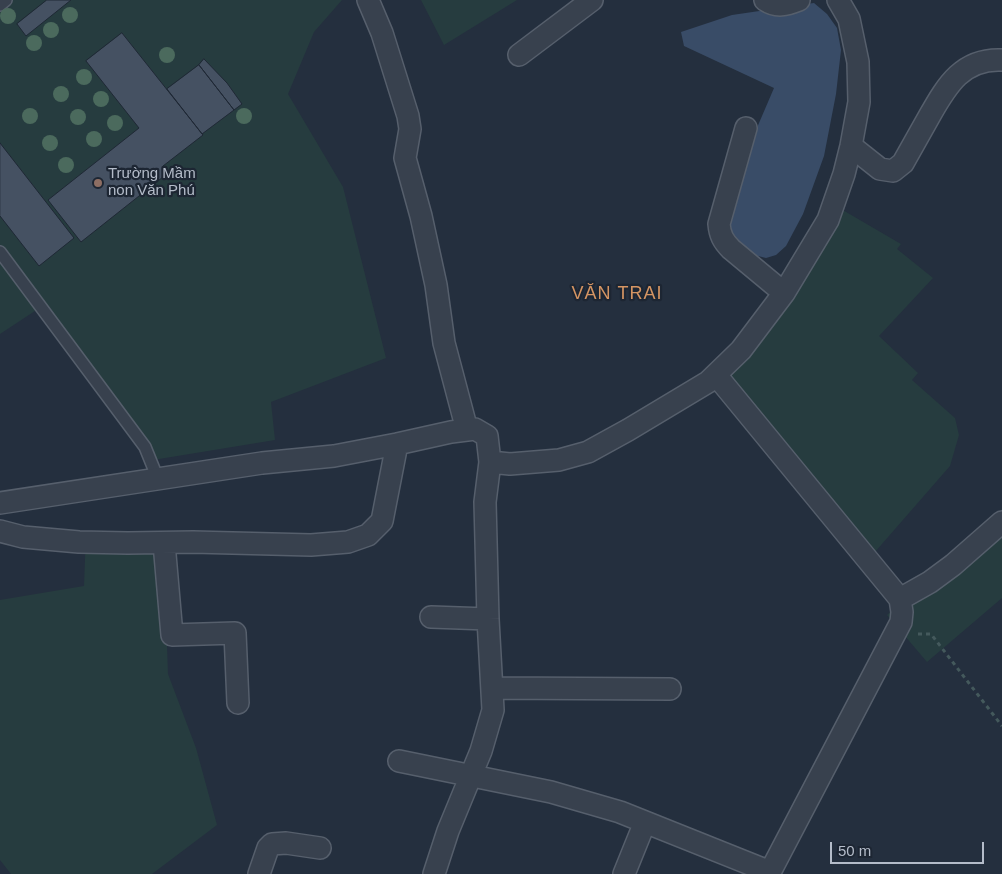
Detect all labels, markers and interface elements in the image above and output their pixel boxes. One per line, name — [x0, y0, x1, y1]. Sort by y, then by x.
place label: Trường Mầm non Văn Phú — [108, 165, 196, 200]
marker: Trường Mầm non Văn Phú — [92, 177, 104, 189]
district label: VĂN TRAI — [570, 283, 664, 305]
scale bar — [832, 832, 986, 864]
text: 50 m — [838, 842, 871, 859]

